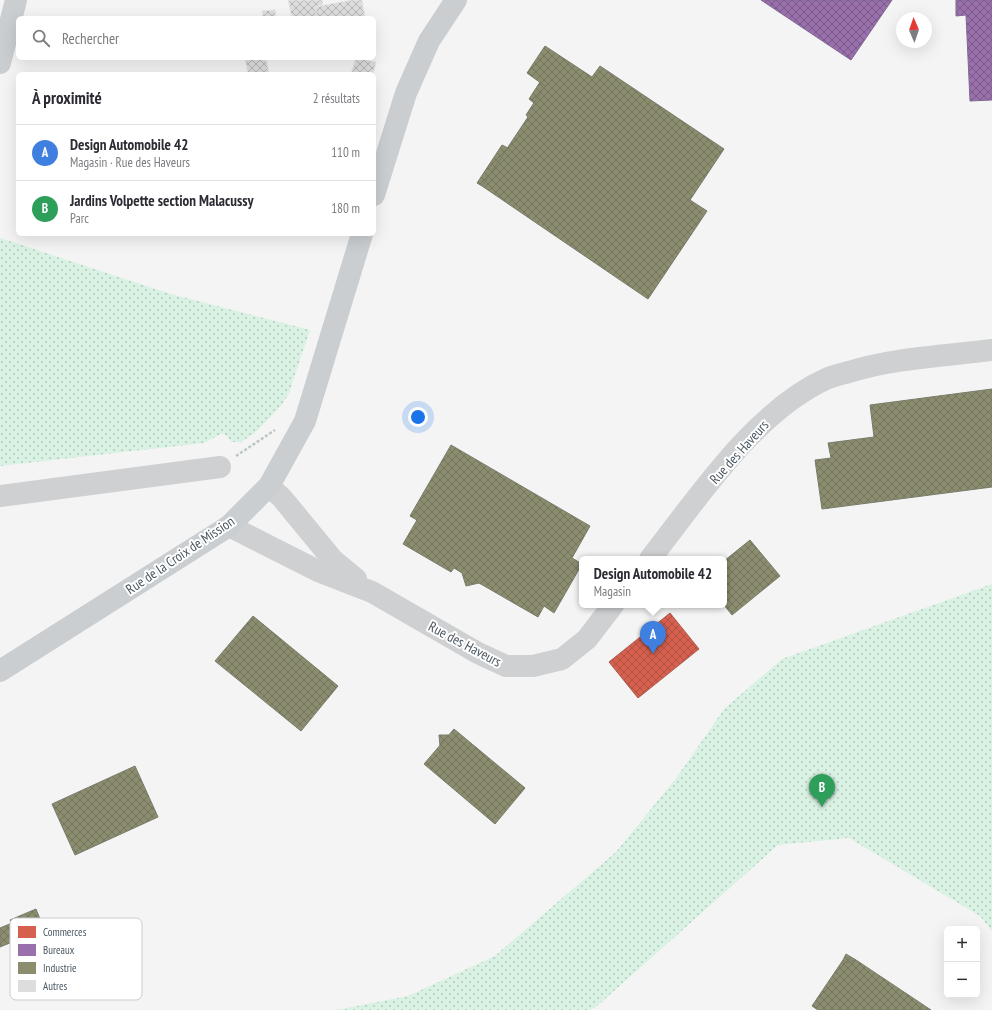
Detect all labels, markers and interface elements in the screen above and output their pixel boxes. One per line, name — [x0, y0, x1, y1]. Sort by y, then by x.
north arrow — [896, 12, 932, 48]
search box — [16, 16, 376, 60]
icon: search — [30, 27, 52, 49]
text: Rechercher — [62, 29, 119, 48]
text: À proximité — [32, 87, 102, 109]
text: 2 résultats — [313, 90, 360, 107]
text: Design Automobile 42 — [70, 135, 188, 154]
text: A — [42, 144, 48, 161]
text: 110 m — [331, 144, 360, 161]
text: Magasin · Rue des Haveurs — [70, 154, 190, 171]
text: Jardins Volpette section Malacussy — [70, 191, 253, 210]
text: B — [42, 200, 48, 217]
text: 180 m — [331, 200, 360, 217]
text: Parc — [70, 210, 89, 227]
your location — [408, 407, 428, 427]
street label: Rue des Haveurs — [706, 416, 773, 488]
street label: Rue de la Croix de Mission — [122, 512, 238, 598]
popup — [579, 556, 727, 608]
text: Design Automobile 42 — [594, 564, 712, 583]
text: Magasin — [594, 583, 631, 600]
street label: Rue des Haveurs — [425, 617, 505, 671]
pin: A — [640, 621, 666, 654]
pin: B — [809, 774, 835, 807]
legend — [10, 918, 142, 1000]
text: Commerces — [43, 925, 87, 939]
map controls — [944, 926, 980, 998]
button: + — [944, 926, 980, 962]
text: Bureaux — [43, 943, 75, 957]
text: Industrie — [43, 961, 77, 975]
button: − — [944, 962, 980, 998]
text: Autres — [43, 979, 68, 993]

